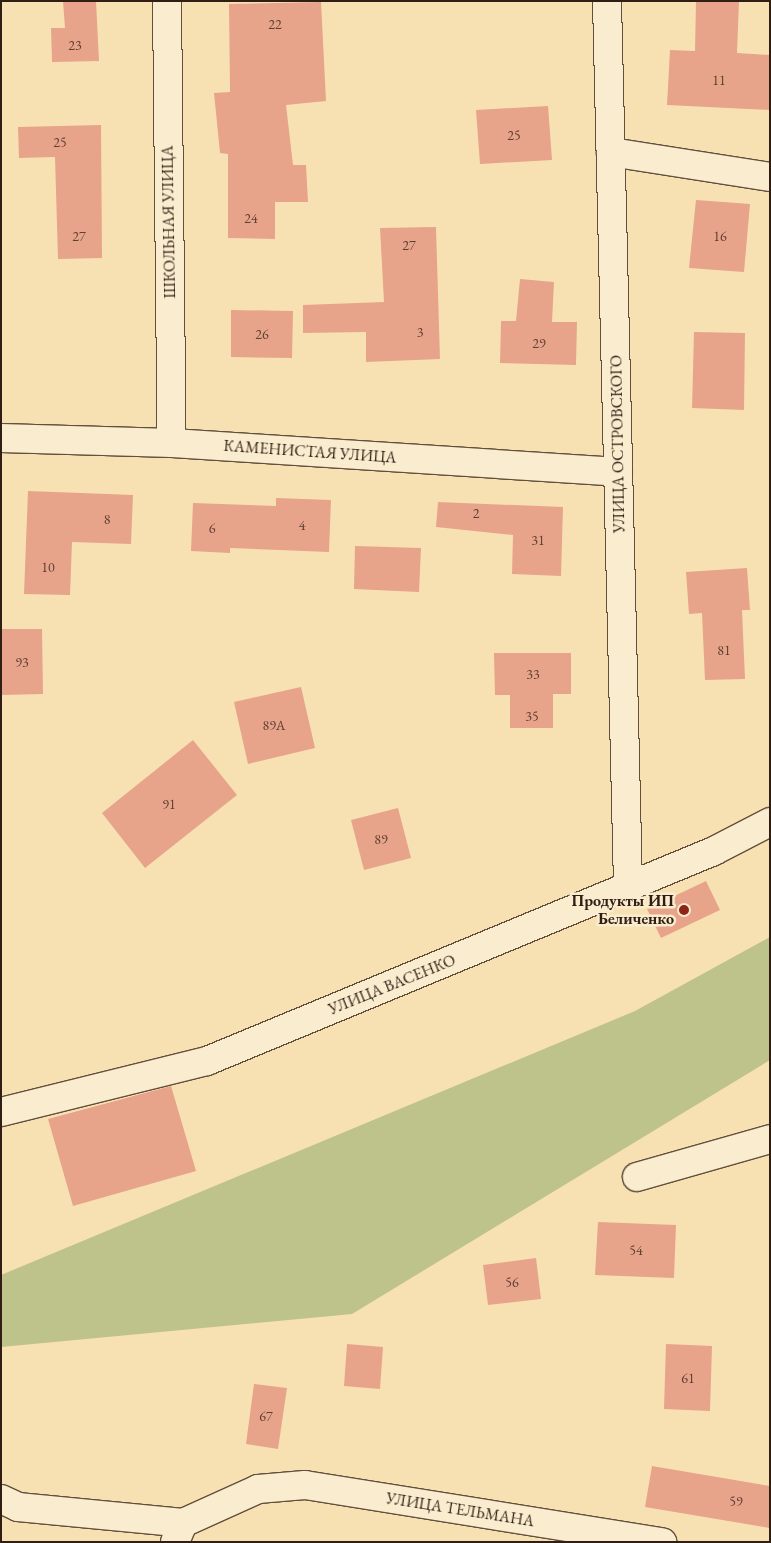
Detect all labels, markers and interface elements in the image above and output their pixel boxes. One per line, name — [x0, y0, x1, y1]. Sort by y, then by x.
house number: 22 — [268, 16, 282, 32]
house number: 23 — [68, 37, 82, 53]
house number: 11 — [712, 72, 726, 88]
house number: 25 — [507, 127, 521, 143]
house number: 25 — [53, 134, 67, 150]
street label: ШКОЛЬНАЯ УЛИЦА — [158, 145, 180, 299]
house number: 24 — [244, 210, 258, 226]
house number: 27 — [72, 228, 86, 244]
house number: 16 — [713, 228, 727, 244]
house number: 27 — [402, 237, 416, 253]
house number: 3 — [417, 324, 423, 340]
house number: 26 — [255, 326, 269, 342]
house number: 29 — [532, 335, 546, 351]
street label: УЛИЦА ОСТРОВСКОГО — [607, 355, 629, 533]
street label: КАМЕНИСТАЯ УЛИЦА — [223, 436, 397, 468]
house number: 2 — [473, 505, 479, 521]
house number: 8 — [104, 511, 110, 527]
house number: 4 — [299, 517, 305, 533]
house number: 6 — [209, 520, 215, 536]
house number: 31 — [531, 532, 545, 548]
house number: 10 — [41, 559, 55, 575]
house number: 81 — [717, 642, 731, 658]
house number: 93 — [15, 654, 29, 670]
house number: 33 — [526, 666, 540, 682]
house number: 35 — [525, 708, 539, 724]
house number: 89А — [262, 717, 286, 733]
house number: 91 — [162, 796, 176, 812]
house number: 89 — [374, 831, 388, 847]
place label: Продукты ИП Беличенко — [572, 891, 674, 929]
marker: Продукты ИП Беличенко — [678, 904, 690, 916]
street label: УЛИЦА ВАСЕНКО — [326, 951, 458, 1019]
house number: 54 — [629, 1242, 643, 1258]
house number: 56 — [505, 1274, 519, 1290]
house number: 61 — [681, 1370, 695, 1386]
house number: 67 — [259, 1408, 273, 1424]
street label: УЛИЦА ТЕЛЬМАНА — [385, 1489, 535, 1531]
house number: 59 — [729, 1493, 743, 1509]

